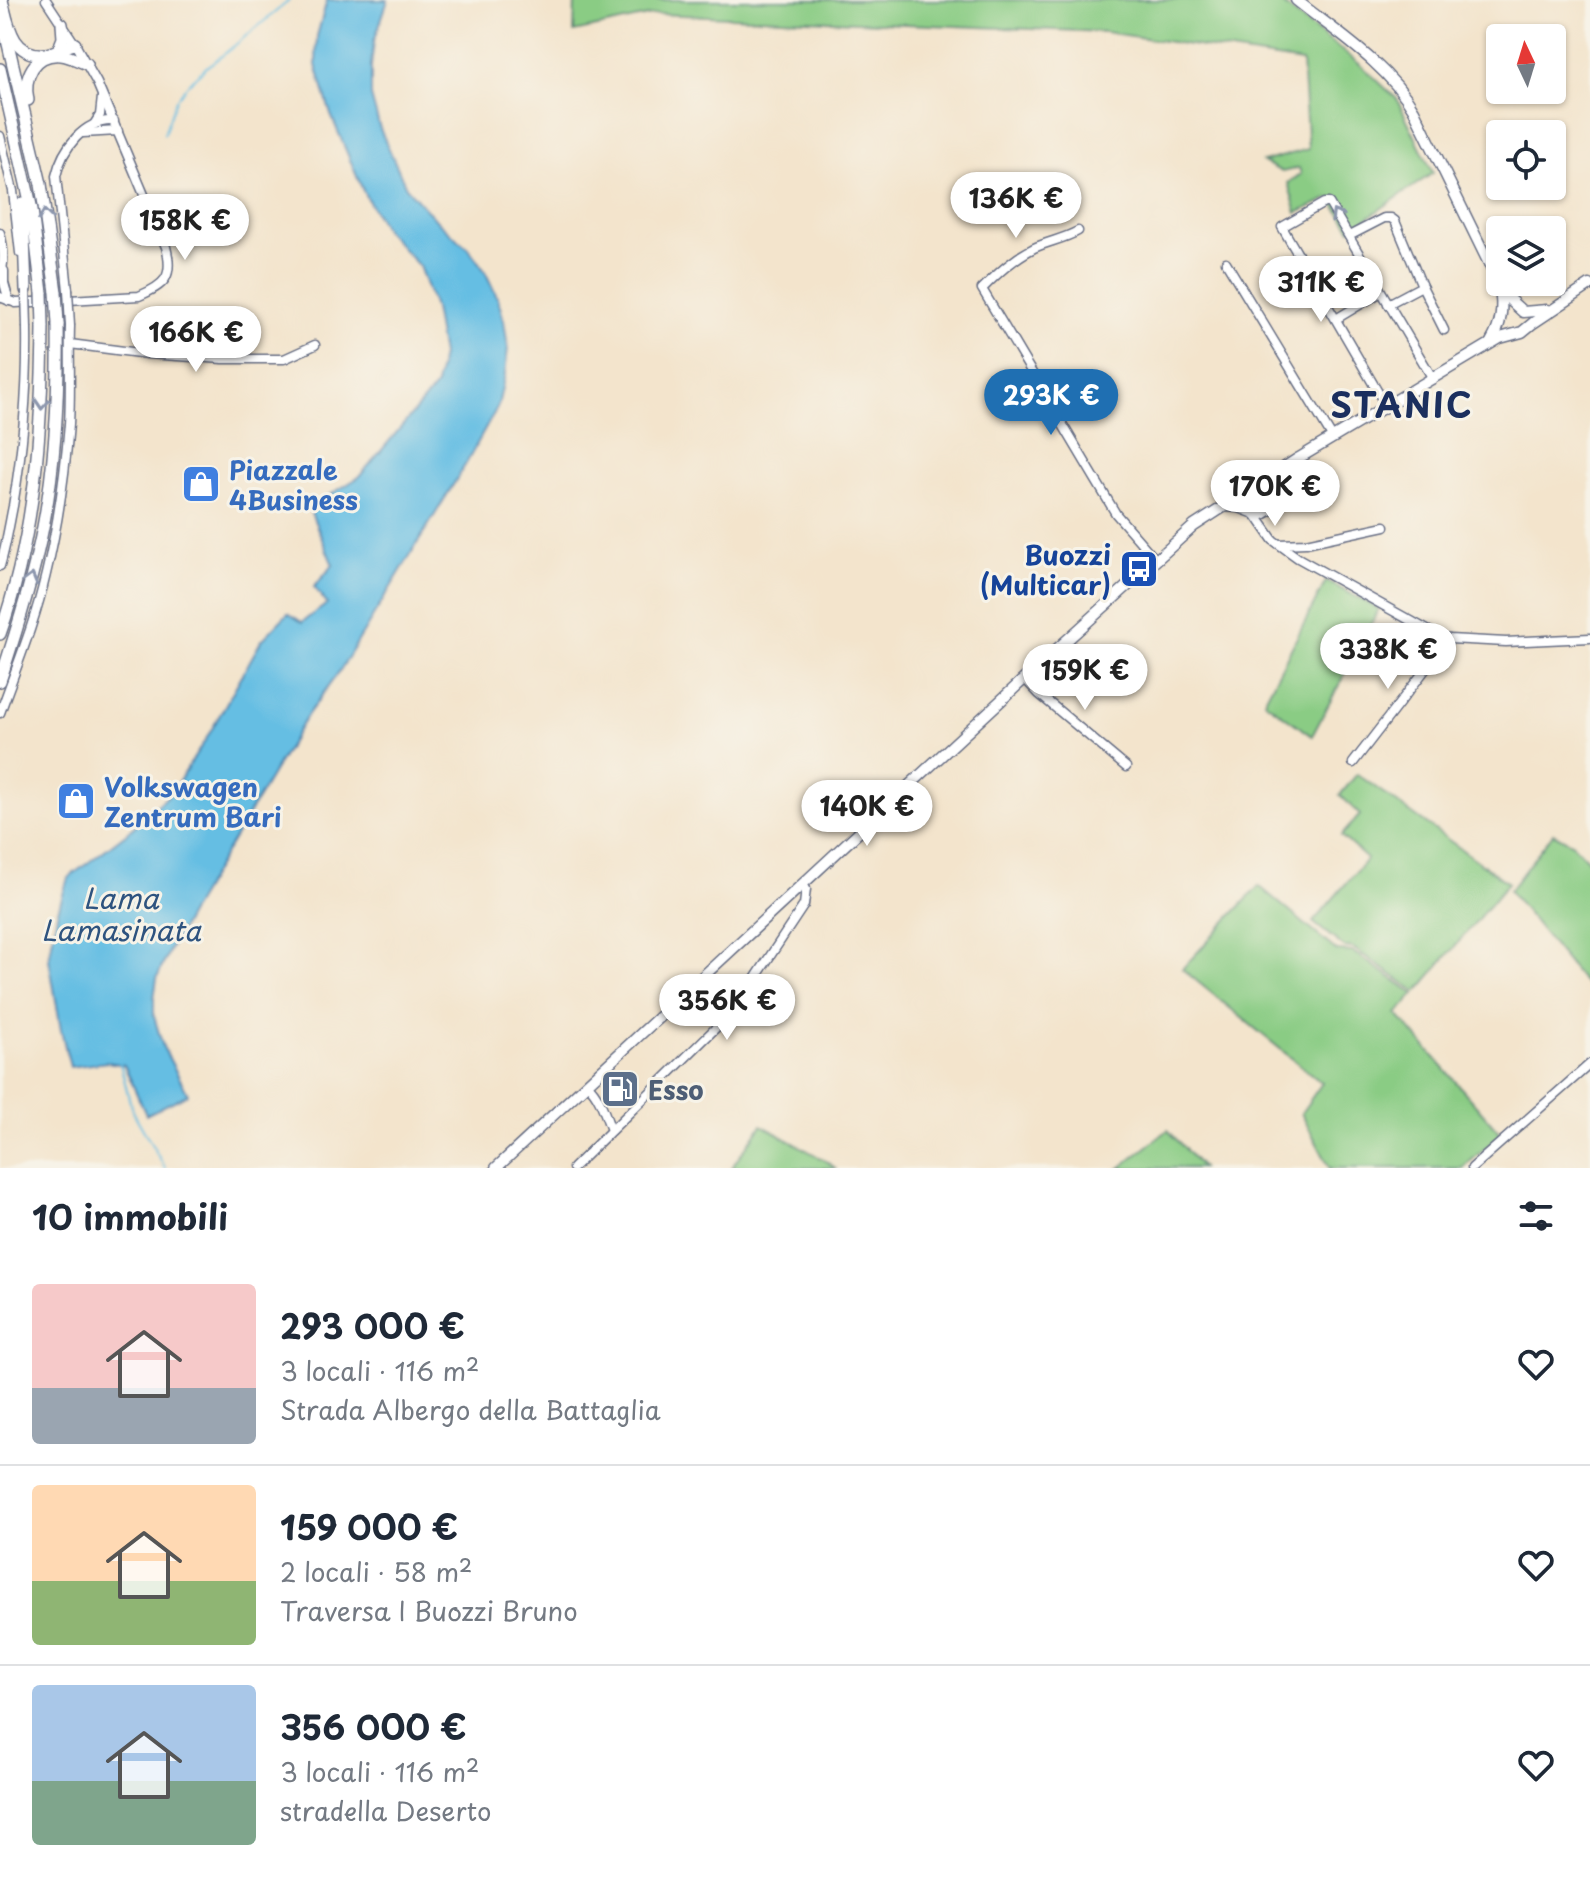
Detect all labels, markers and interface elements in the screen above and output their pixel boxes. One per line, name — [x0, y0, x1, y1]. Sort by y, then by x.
north arrow — [1486, 24, 1566, 104]
map controls — [1486, 24, 1566, 296]
button: locate — [1486, 120, 1566, 200]
pin: 136K € — [951, 172, 1081, 240]
text: 136K € — [968, 178, 1064, 217]
pin: 158K € — [120, 194, 250, 262]
text: 158K € — [139, 200, 231, 239]
one-way arrow — [37, 208, 54, 222]
one-way arrow — [1330, 209, 1346, 224]
button: layers — [1486, 216, 1566, 296]
pin: 311K € — [1256, 256, 1386, 324]
text: 311K € — [1277, 262, 1365, 301]
pin: 166K € — [131, 306, 261, 374]
text: 166K € — [148, 312, 244, 351]
pin: 293K € — [986, 369, 1116, 437]
text: 293K € — [1002, 375, 1100, 414]
district label: STANIC — [1331, 378, 1473, 430]
one-way arrow — [33, 398, 50, 411]
place label: Piazzale 4Business — [229, 450, 358, 519]
pin: 170K € — [1210, 460, 1340, 528]
shop icon: Piazzale 4Business — [180, 463, 222, 505]
text: 170K € — [1229, 466, 1321, 505]
place label: Buozzi (Multicar) — [980, 535, 1111, 604]
bus stop icon: Buozzi (Multicar) — [1118, 548, 1160, 590]
one-way arrow — [21, 573, 38, 587]
pin: 338K € — [1323, 623, 1453, 691]
text: 338K € — [1338, 629, 1438, 668]
pin: 159K € — [1020, 644, 1150, 712]
text: 159K € — [1041, 650, 1129, 689]
place label: Volkswagen Zentrum Bari — [104, 767, 281, 836]
shop icon: Volkswagen Zentrum Bari — [55, 780, 97, 822]
pin: 140K € — [802, 780, 932, 848]
text: 140K € — [819, 786, 915, 825]
water label: Lama Lamasinata — [41, 876, 202, 951]
pin: 356K € — [662, 974, 792, 1042]
text: 356K € — [677, 980, 777, 1019]
fuel station icon: Esso — [599, 1068, 641, 1110]
place label: Esso — [648, 1070, 704, 1109]
text: 10 immobili — [32, 1190, 228, 1242]
icon: filters — [1514, 1194, 1558, 1238]
text: 293 000 € — [280, 1299, 465, 1351]
icon: home — [96, 1316, 192, 1412]
icon: heart — [1514, 1342, 1558, 1386]
text: 3 locali · 116 m² — [280, 1351, 479, 1390]
text: Strada Albergo della Battaglia — [280, 1390, 661, 1429]
text: 159 000 € — [280, 1500, 458, 1552]
icon: home — [96, 1517, 192, 1613]
icon: heart — [1514, 1543, 1558, 1587]
text: 2 locali · 58 m² — [280, 1552, 472, 1591]
text: Traversa I Buozzi Bruno — [280, 1591, 578, 1630]
text: 356 000 € — [280, 1700, 467, 1752]
icon: home — [96, 1717, 192, 1813]
icon: heart — [1514, 1743, 1558, 1787]
text: 3 locali · 116 m² — [280, 1752, 479, 1791]
text: stradella Deserto — [280, 1791, 491, 1830]

